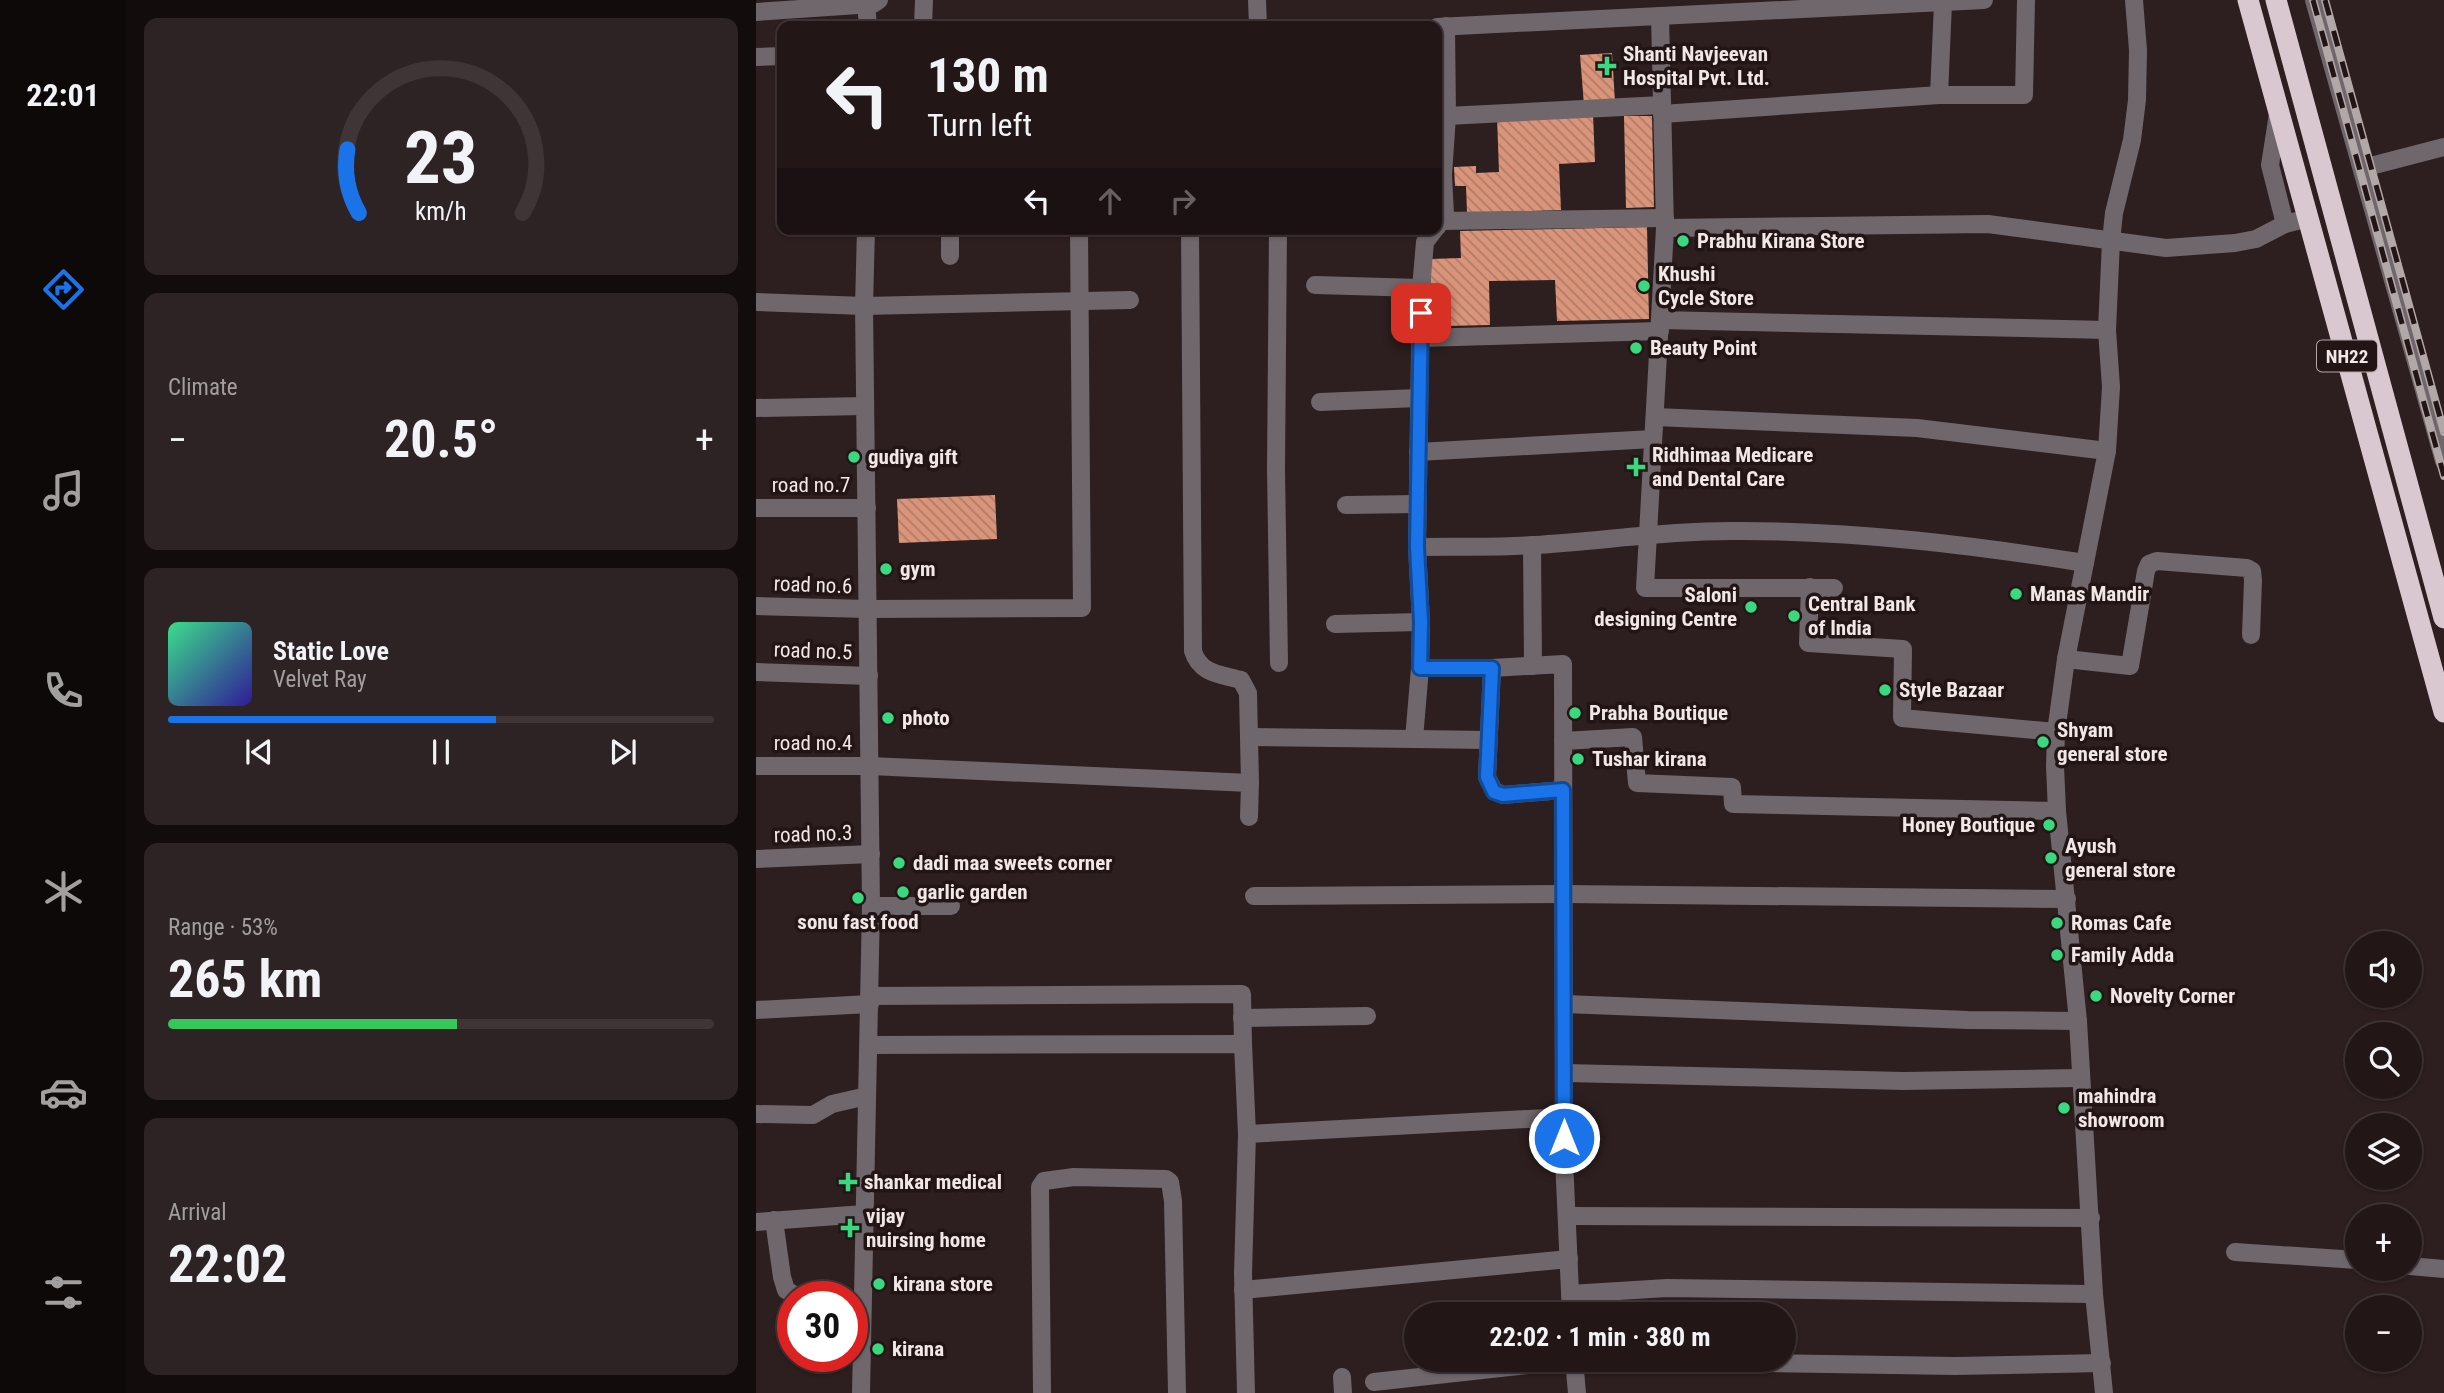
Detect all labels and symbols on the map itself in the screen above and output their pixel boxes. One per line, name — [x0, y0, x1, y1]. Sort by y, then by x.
place label: Shanti Navjeevan Hospital Pvt. Ltd. — [1623, 42, 1770, 90]
marker: Shanti Navjeevan Hospital Pvt. Ltd. — [1597, 56, 1617, 76]
place label: Prabhu Kirana Store — [1697, 229, 1865, 253]
marker: Prabhu Kirana Store — [1675, 233, 1691, 249]
place label: Khushi Cycle Store — [1658, 262, 1754, 310]
marker: Khushi Cycle Store — [1636, 278, 1652, 294]
pin — [1391, 283, 1451, 343]
place label: Beauty Point — [1650, 336, 1757, 360]
marker: Beauty Point — [1628, 340, 1644, 356]
road number: NH22 — [2317, 340, 2377, 372]
place label: Ridhimaa Medicare and Dental Care — [1652, 443, 1813, 491]
place label: gudiya gift — [868, 445, 958, 469]
marker: gudiya gift — [846, 449, 862, 465]
marker: Ridhimaa Medicare and Dental Care — [1626, 457, 1646, 477]
street label: road no.7 — [772, 473, 850, 497]
place label: gym — [900, 557, 936, 581]
marker: gym — [878, 561, 894, 577]
street label: road no.6 — [773, 572, 853, 598]
place label: Manas Mandir — [2030, 582, 2149, 606]
place label: Saloni designing Centre — [1594, 583, 1737, 631]
marker: Manas Mandir — [2008, 586, 2024, 602]
place label: Central Bank of India — [1808, 592, 1916, 640]
marker: Saloni designing Centre — [1743, 599, 1759, 615]
marker: Central Bank of India — [1786, 608, 1802, 624]
street label: road no.5 — [773, 638, 853, 664]
place label: Style Bazaar — [1899, 678, 2004, 702]
marker: Style Bazaar — [1877, 682, 1893, 698]
place label: Prabha Boutique — [1589, 701, 1728, 725]
marker: Prabha Boutique — [1567, 705, 1583, 721]
place label: photo — [902, 706, 950, 730]
marker: photo — [880, 710, 896, 726]
place label: Shyam general store — [2057, 718, 2168, 766]
street label: road no.4 — [774, 731, 852, 755]
marker: Shyam general store — [2035, 734, 2051, 750]
place label: Tushar kirana — [1592, 747, 1707, 771]
marker: Tushar kirana — [1570, 751, 1586, 767]
place label: Honey Boutique — [1902, 813, 2035, 837]
marker: Honey Boutique — [2041, 817, 2057, 833]
street label: road no.3 — [773, 821, 853, 847]
place label: Ayush general store — [2065, 834, 2176, 882]
marker: Ayush general store — [2043, 850, 2059, 866]
place label: dadi maa sweets corner — [913, 851, 1112, 875]
marker: dadi maa sweets corner — [891, 855, 907, 871]
place label: garlic garden — [917, 880, 1028, 904]
marker: garlic garden — [895, 884, 911, 900]
marker: sonu fast food — [850, 890, 866, 906]
place label: sonu fast food — [797, 910, 919, 934]
place label: Romas Cafe — [2071, 911, 2171, 935]
marker: Romas Cafe — [2049, 915, 2065, 931]
place label: Family Adda — [2071, 943, 2174, 967]
marker: Family Adda — [2049, 947, 2065, 963]
place label: Novelty Corner — [2110, 984, 2235, 1008]
marker: Novelty Corner — [2088, 988, 2104, 1004]
place label: mahindra showroom — [2078, 1084, 2165, 1132]
marker: mahindra showroom — [2056, 1100, 2072, 1116]
position arrow — [1527, 1101, 1601, 1175]
place label: shankar medical — [864, 1170, 1002, 1194]
marker: shankar medical — [838, 1172, 858, 1192]
place label: vijay nuirsing home — [866, 1204, 986, 1252]
marker: vijay nuirsing home — [840, 1218, 860, 1238]
place label: kirana store — [893, 1272, 993, 1296]
marker: kirana store — [871, 1276, 887, 1292]
speed limit sign: 30 — [777, 1281, 868, 1372]
place label: kirana — [892, 1337, 944, 1361]
marker: kirana — [870, 1341, 886, 1357]

